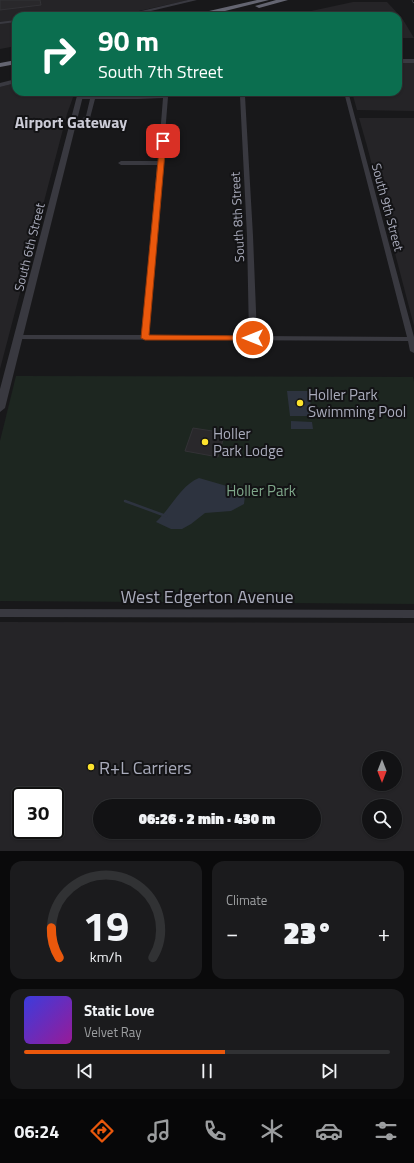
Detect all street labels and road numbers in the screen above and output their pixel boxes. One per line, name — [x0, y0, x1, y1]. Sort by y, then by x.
street label: South 9th Street — [367, 161, 409, 254]
street label: South 8th Street — [225, 171, 249, 263]
street label: South 6th Street — [8, 200, 50, 293]
street label: West Edgerton Avenue — [121, 583, 293, 610]

